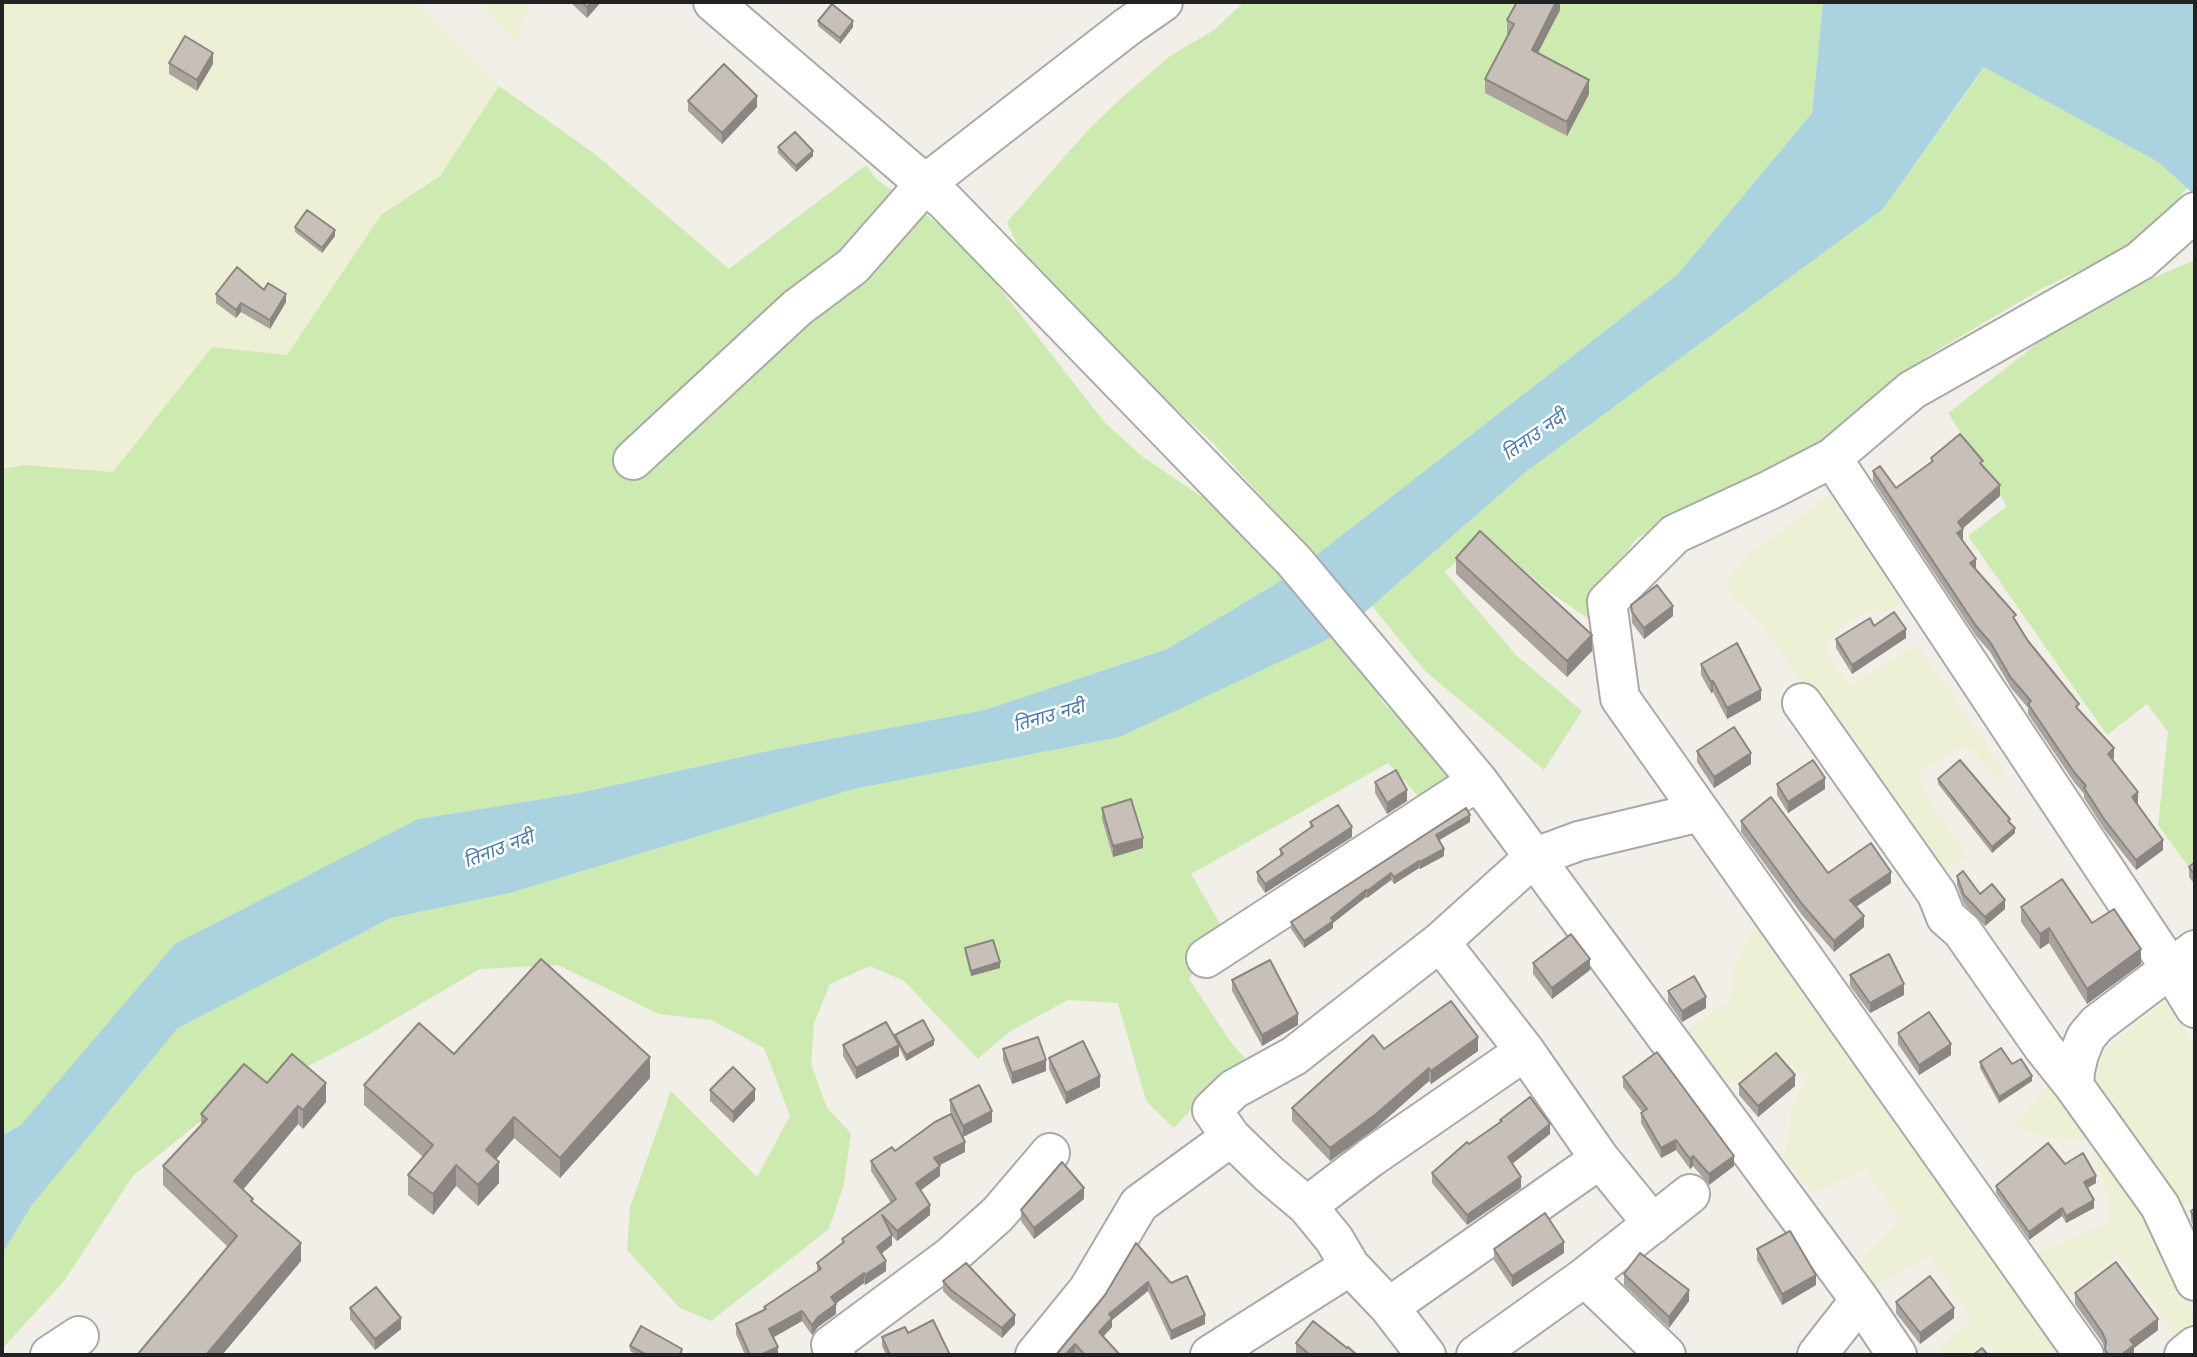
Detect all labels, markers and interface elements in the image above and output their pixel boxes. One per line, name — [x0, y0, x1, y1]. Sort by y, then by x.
water label: तिनाउ नदी — [1498, 406, 1572, 466]
water label: तिनाउ नदी — [1011, 696, 1087, 738]
water label: तिनाउ नदी — [461, 826, 537, 874]

